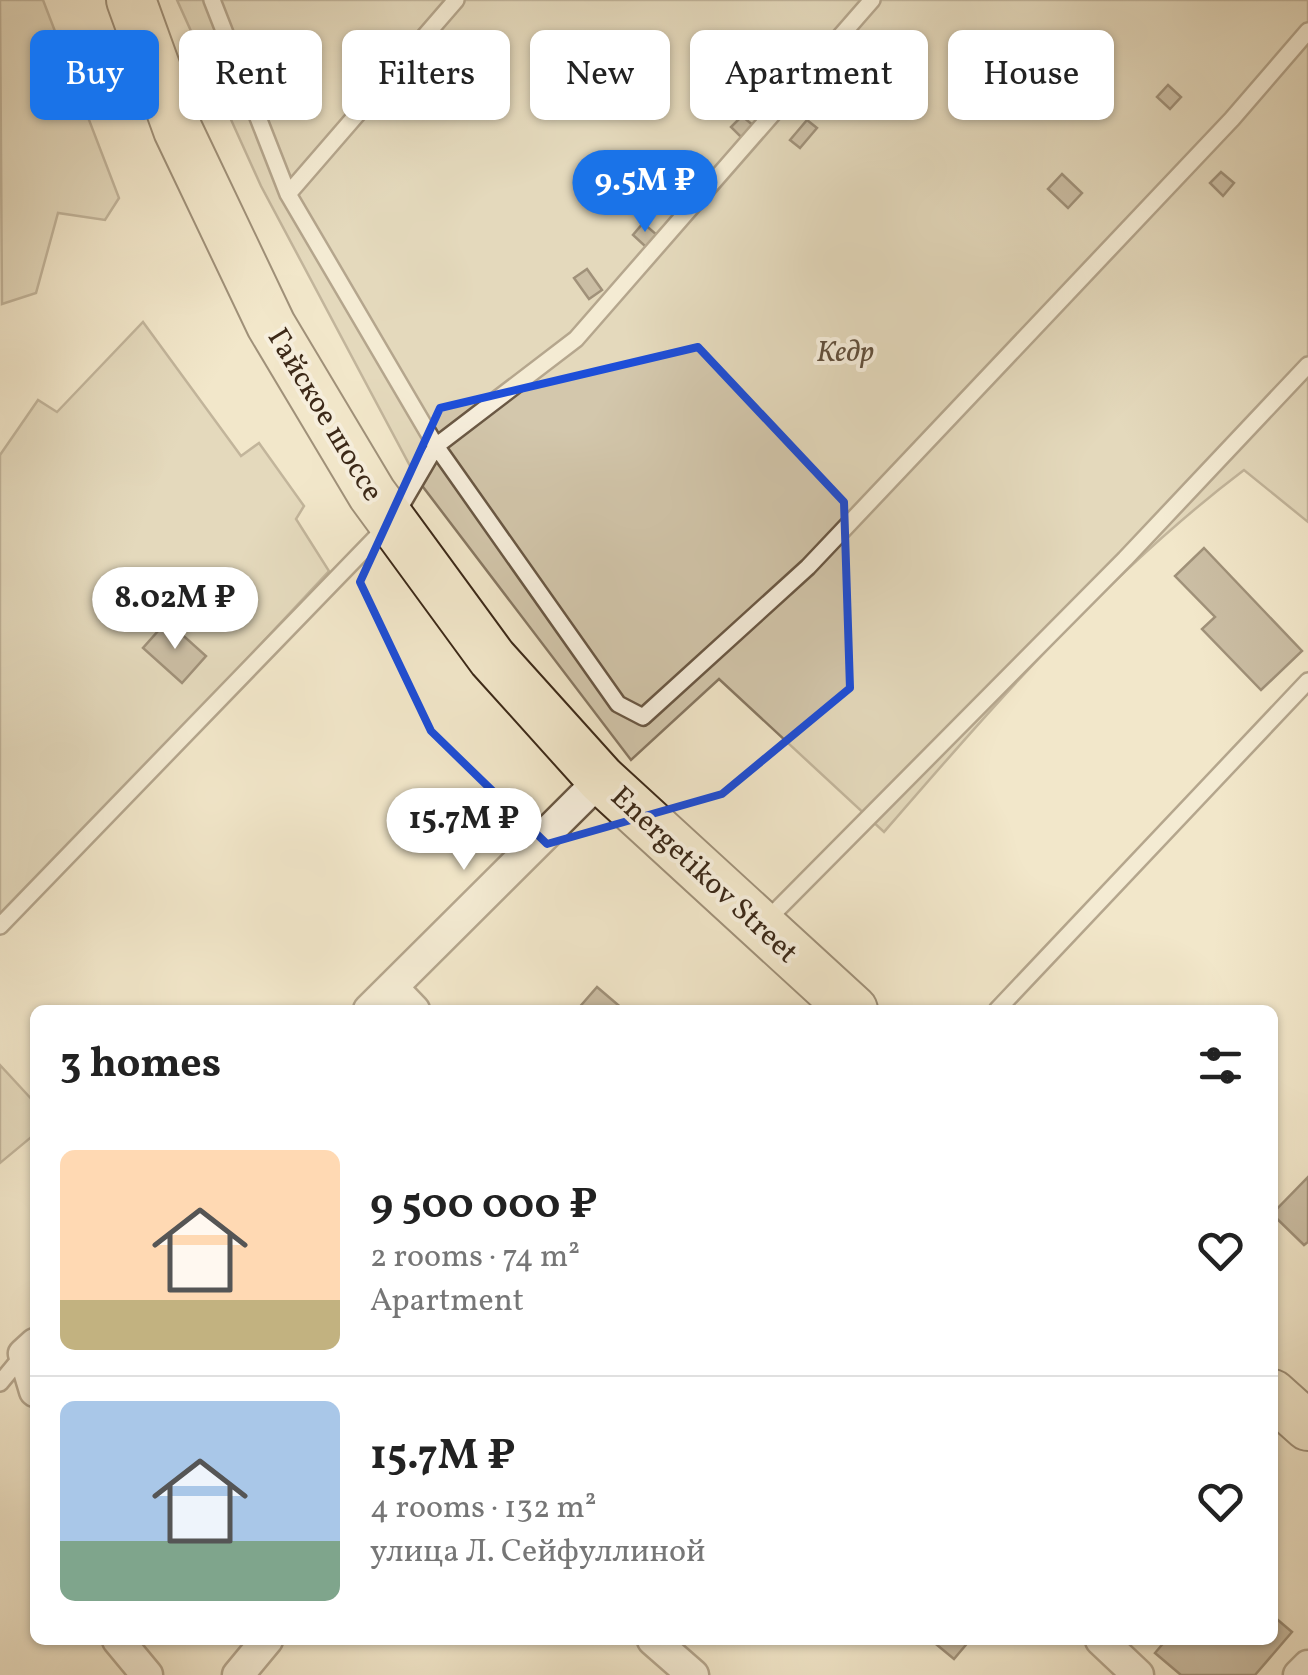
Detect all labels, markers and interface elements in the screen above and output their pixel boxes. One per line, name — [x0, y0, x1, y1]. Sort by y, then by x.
chip: Buy — [30, 30, 159, 120]
chip: Rent — [179, 30, 322, 120]
chip: Filters — [342, 30, 510, 120]
chip: New — [530, 30, 670, 120]
chip: Apartment — [690, 30, 928, 120]
chip: House — [948, 30, 1114, 120]
pin: 9.5M ₽ — [564, 150, 726, 235]
text: 9.5M ₽ — [594, 160, 696, 204]
street label: Гайское шоссе — [256, 321, 393, 510]
park label: Кедр — [816, 332, 874, 374]
pin: 8.02M ₽ — [83, 567, 267, 652]
text: 8.02M ₽ — [114, 577, 236, 621]
street label: Energetikov Street — [600, 777, 807, 974]
pin: 15.7M ₽ — [372, 788, 556, 873]
text: 15.7M ₽ — [409, 798, 519, 842]
text: 3 homes — [60, 1036, 221, 1095]
icon: filters — [1193, 1038, 1248, 1093]
text: 9 500 000 ₽ — [370, 1177, 598, 1236]
icon: home — [140, 1190, 260, 1310]
icon: heart — [1193, 1223, 1248, 1278]
text: 2 rooms · 74 m² — [370, 1236, 580, 1280]
text: Apartment — [370, 1280, 524, 1324]
text: 15.7M ₽ — [370, 1428, 516, 1487]
icon: home — [140, 1441, 260, 1561]
icon: heart — [1193, 1474, 1248, 1529]
text: 4 rooms · 132 m² — [370, 1487, 597, 1531]
text: улица Л. Сейфуллиной — [370, 1531, 706, 1575]

